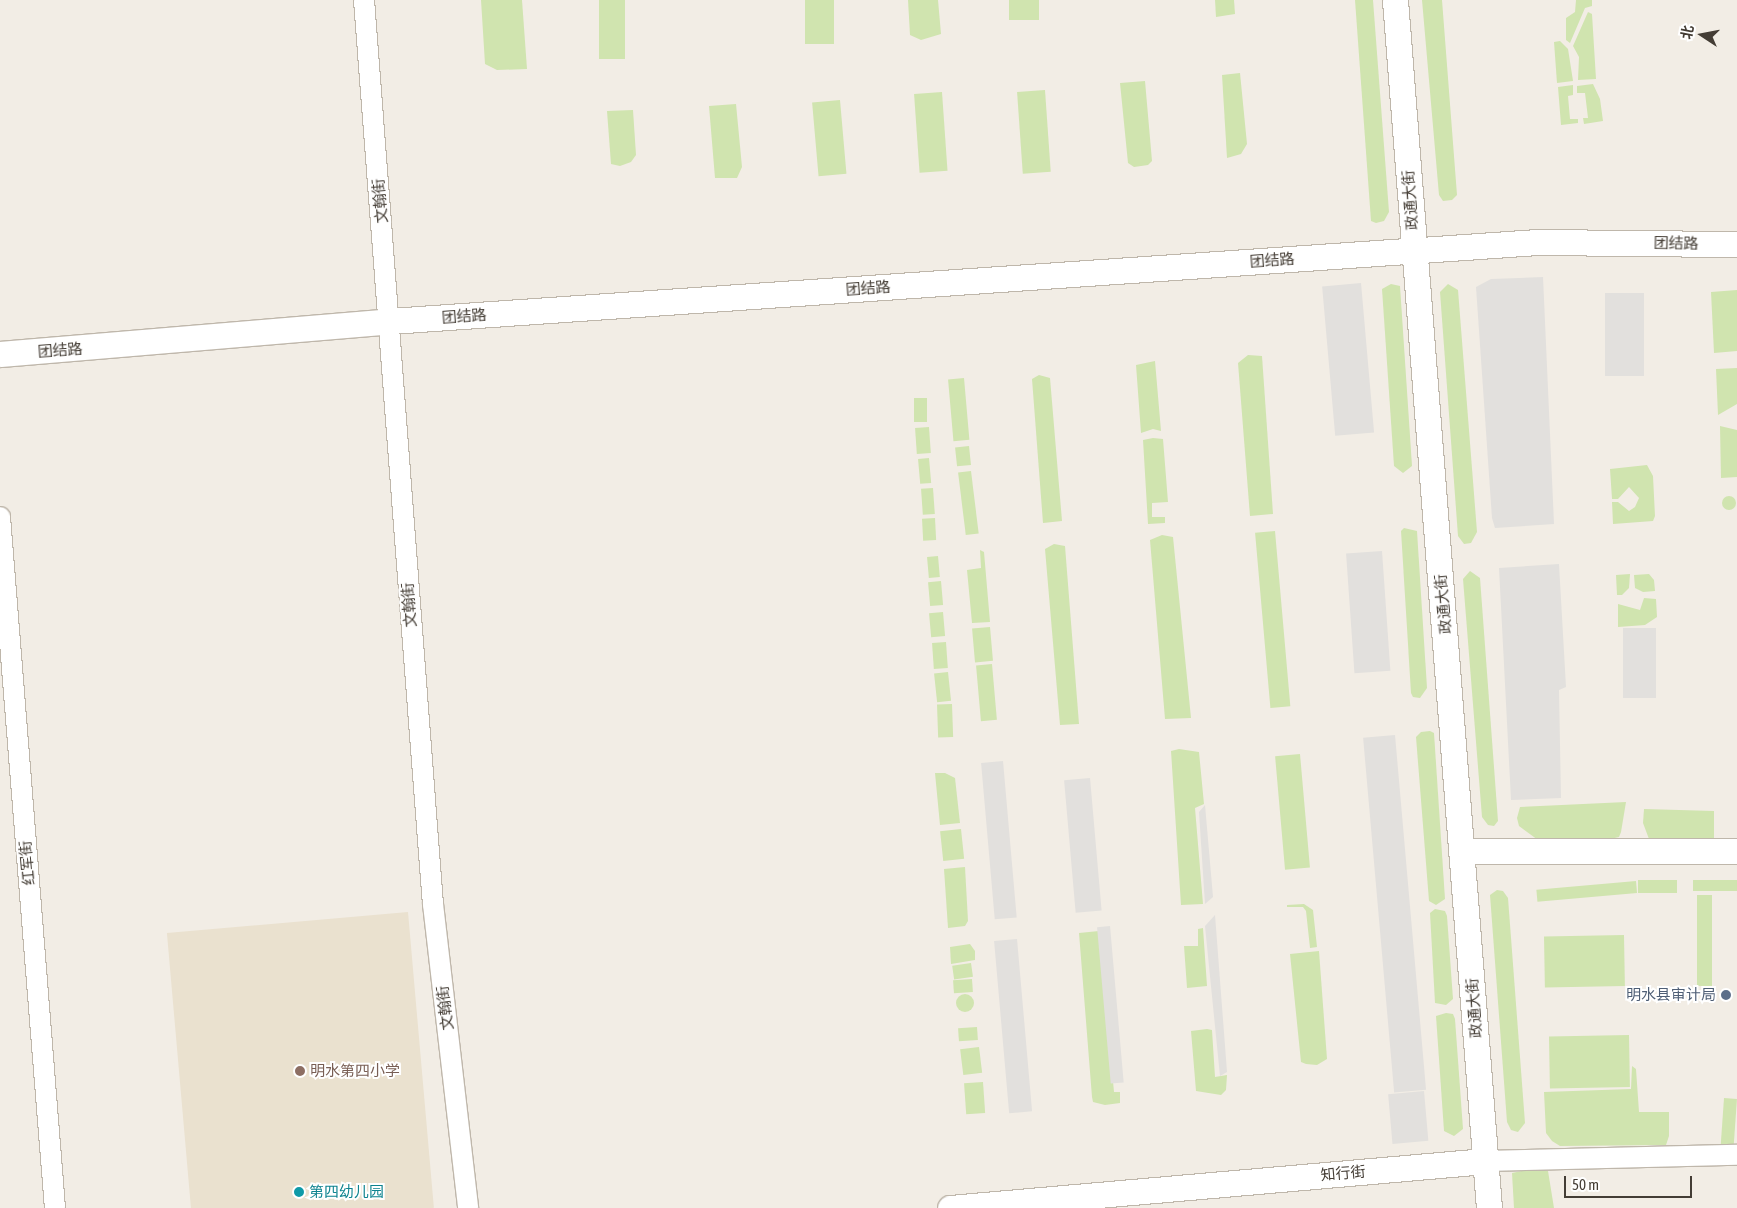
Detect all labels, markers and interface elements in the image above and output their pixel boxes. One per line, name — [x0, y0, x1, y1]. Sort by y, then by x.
north arrow — [1677, 10, 1727, 60]
text: 北 — [1678, 24, 1696, 41]
street label: 政通大街 — [1399, 169, 1421, 231]
street label: 文翰街 — [369, 178, 391, 224]
street label: 团结路 — [1653, 234, 1699, 252]
street label: 团结路 — [1249, 249, 1295, 271]
street label: 团结路 — [845, 277, 891, 299]
street label: 团结路 — [441, 305, 487, 327]
street label: 团结路 — [37, 339, 83, 361]
street label: 政通大街 — [1431, 573, 1455, 635]
street label: 文翰街 — [398, 582, 420, 628]
street label: 红军街 — [16, 840, 38, 886]
street label: 政通大街 — [1463, 977, 1485, 1039]
street label: 文翰街 — [433, 985, 457, 1031]
place label: 明水县审计局 — [1626, 986, 1716, 1004]
marker: 明水县审计局 — [1720, 989, 1732, 1001]
place label: 明水第四小学 — [310, 1062, 400, 1080]
marker: 明水第四小学 — [294, 1065, 306, 1077]
street label: 知行街 — [1320, 1162, 1366, 1184]
scale bar — [1567, 1166, 1694, 1198]
text: 50 m — [1572, 1176, 1599, 1193]
place label: 第四幼儿园 — [309, 1183, 384, 1201]
marker: 第四幼儿园 — [293, 1186, 305, 1198]

